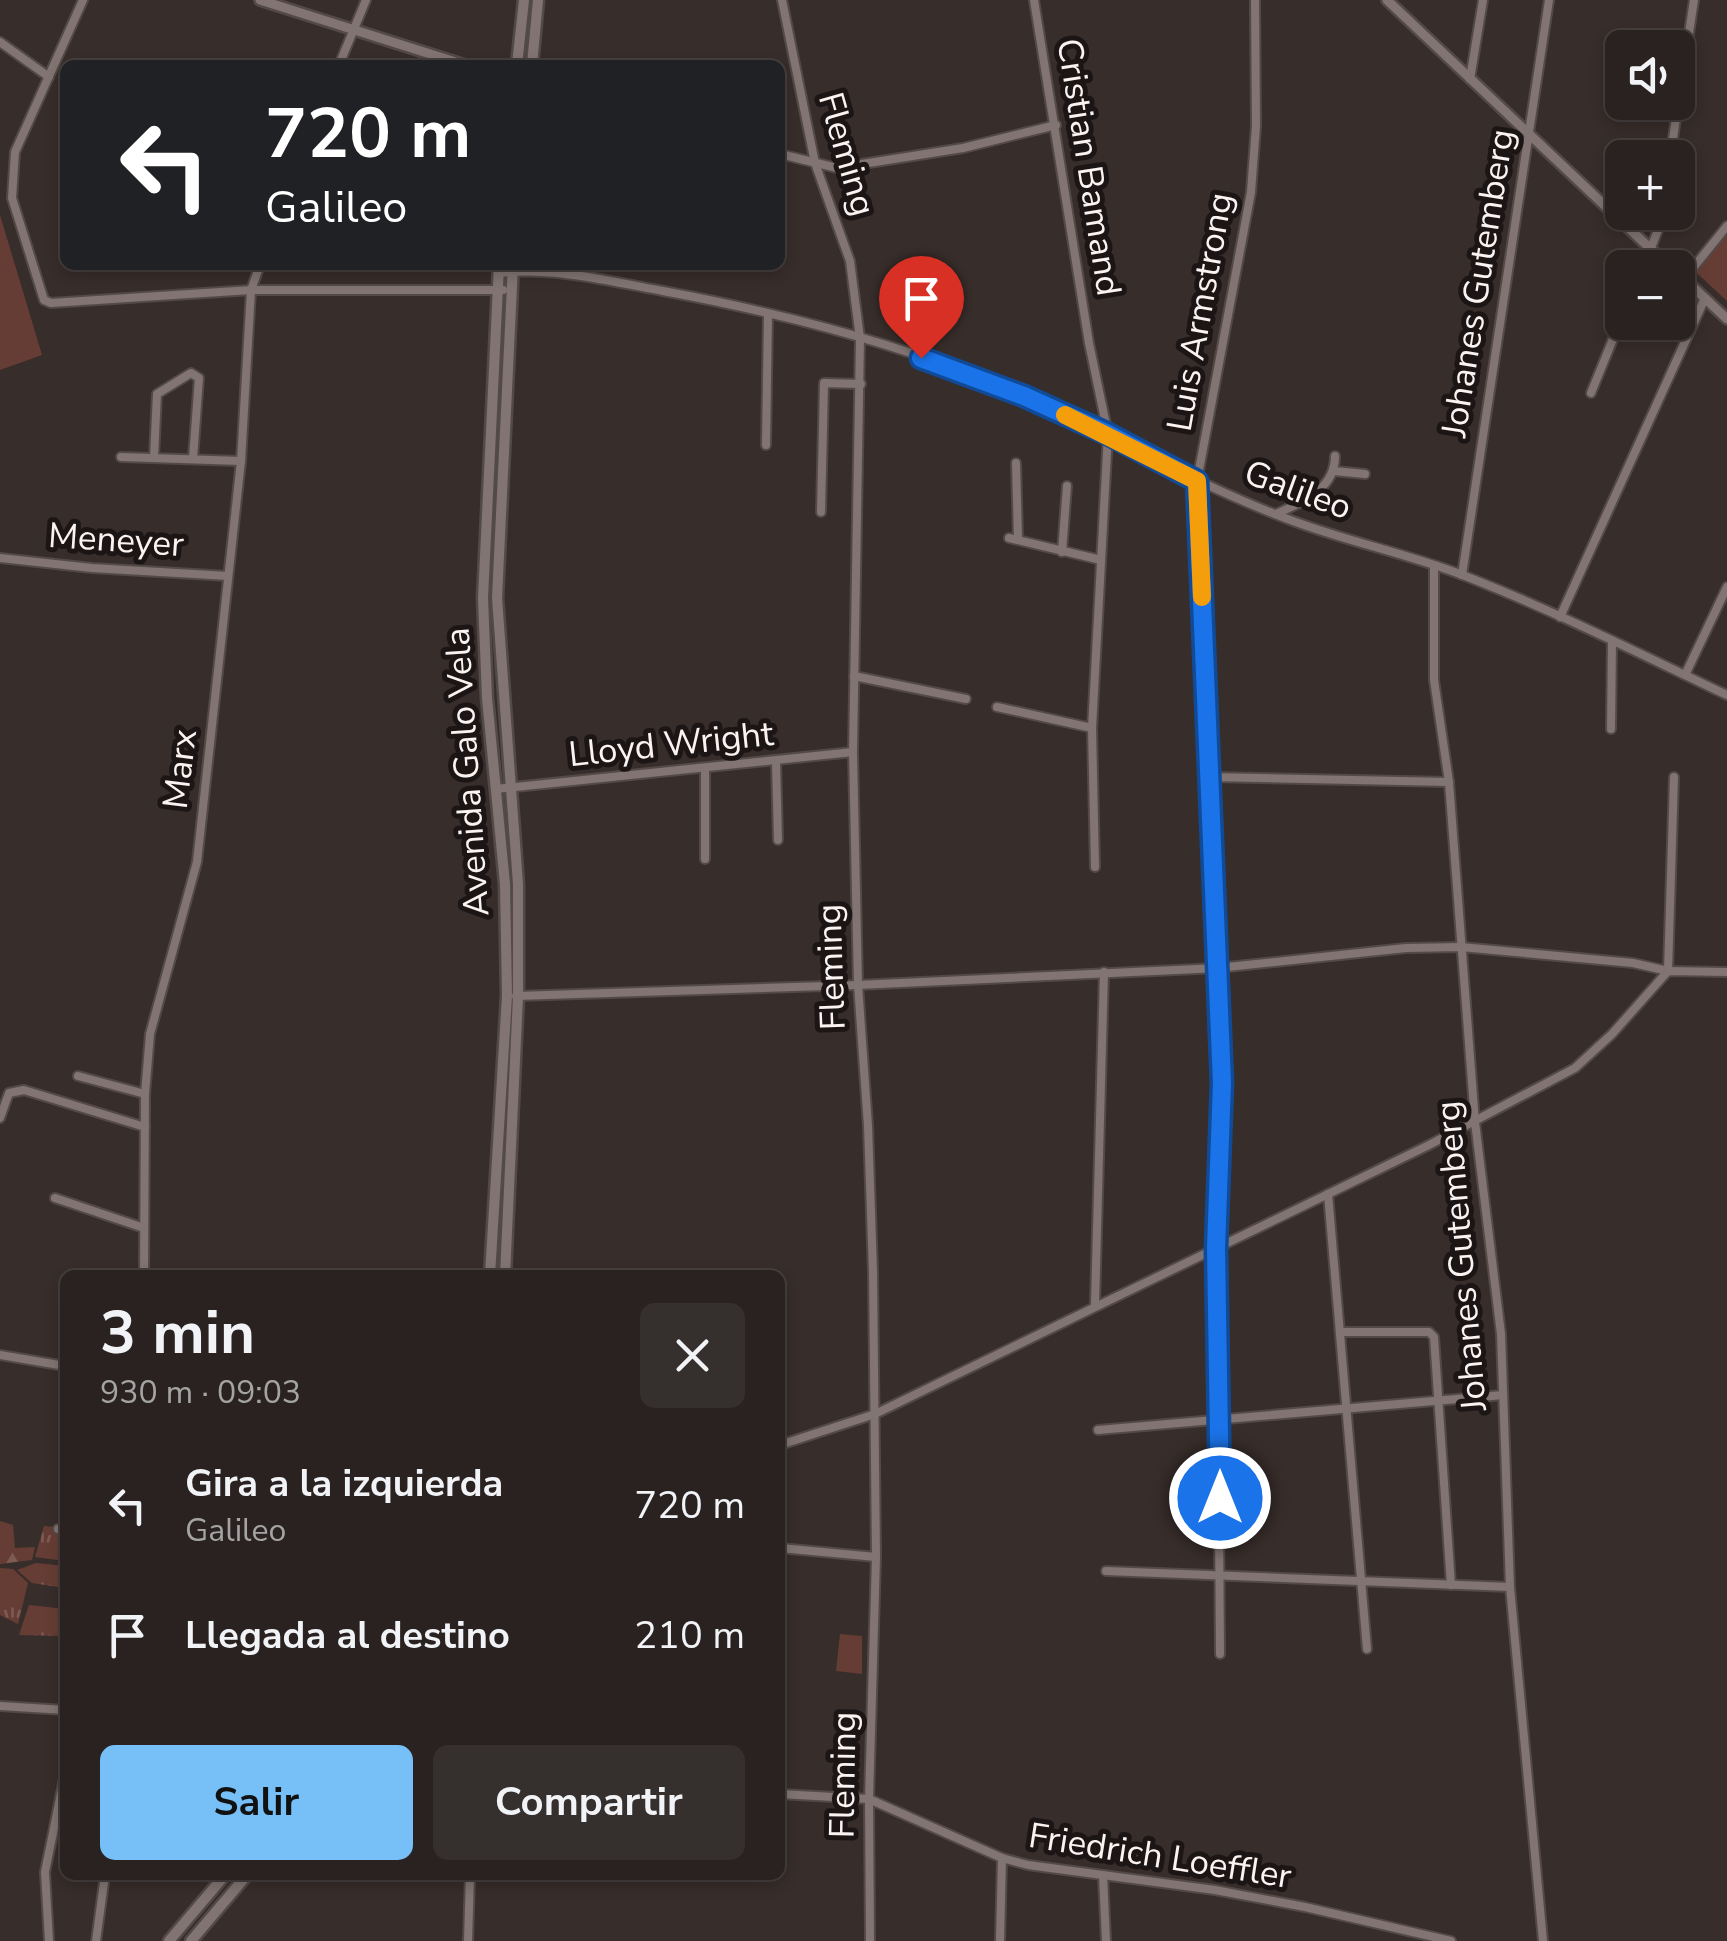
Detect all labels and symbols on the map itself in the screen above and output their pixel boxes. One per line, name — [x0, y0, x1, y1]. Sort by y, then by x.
street label: Cristian Bamand — [1045, 35, 1133, 299]
street label: Fleming — [807, 87, 887, 221]
street label: Johanes Gutemberg — [1430, 126, 1526, 441]
street label: Luis Armstrong — [1156, 189, 1244, 435]
pin — [879, 256, 964, 359]
street label: Galileo — [1238, 449, 1358, 531]
street label: Meneyer — [47, 512, 186, 568]
street label: Avenida Galo Vela — [433, 626, 501, 918]
street label: Lloyd Wright — [566, 710, 776, 778]
street label: Marx — [152, 727, 208, 811]
street label: Fleming — [805, 903, 857, 1031]
street label: Johanes Gutemberg — [1424, 1099, 1498, 1414]
position arrow — [1168, 1446, 1272, 1550]
street label: Fleming — [818, 1711, 868, 1839]
street label: Friedrich Loeffler — [1025, 1812, 1295, 1900]

